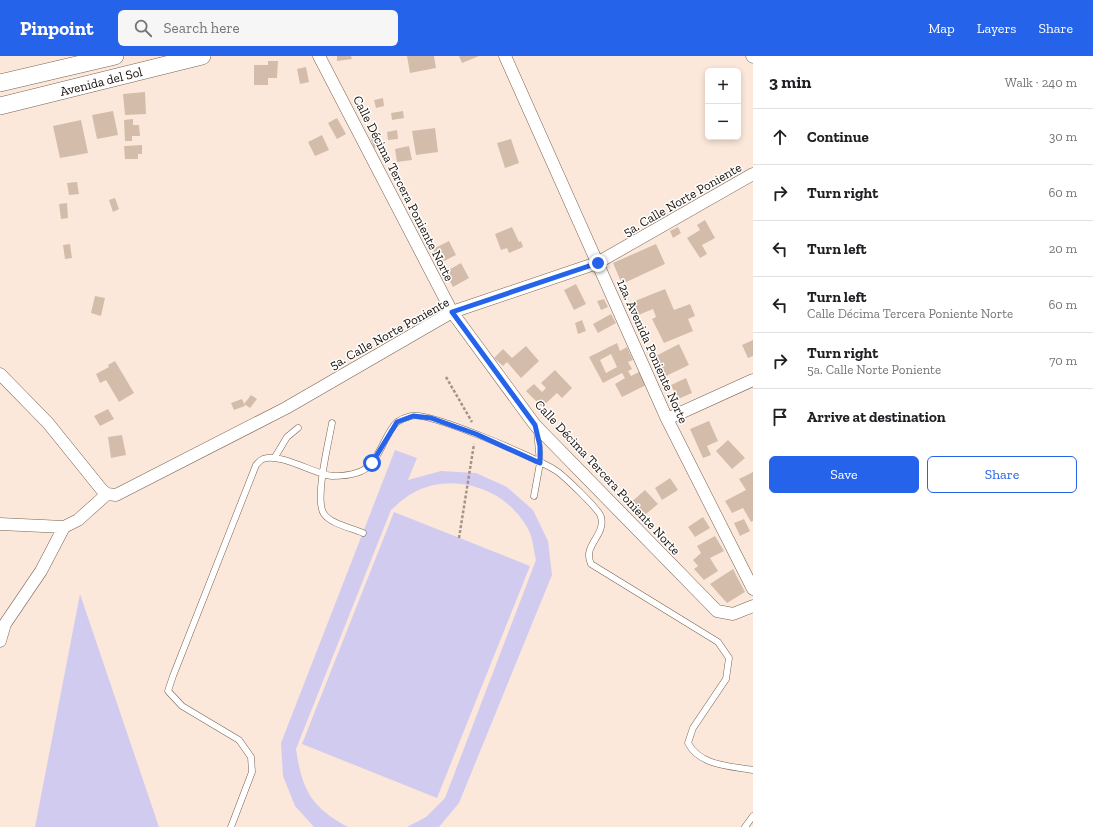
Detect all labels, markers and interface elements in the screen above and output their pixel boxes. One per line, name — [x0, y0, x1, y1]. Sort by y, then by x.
search box — [118, 10, 398, 46]
text: Pinpoint — [20, 17, 94, 40]
icon: search — [132, 17, 154, 39]
text: Search here — [164, 19, 240, 37]
text: Map — [928, 20, 955, 37]
text: Layers — [977, 20, 1016, 37]
text: Share — [1038, 20, 1073, 37]
street label: Avenida del Sol — [58, 64, 144, 99]
map controls — [705, 68, 741, 140]
button: + — [705, 68, 741, 104]
text: 3 min — [769, 72, 811, 92]
text: Walk · 240 m — [1005, 75, 1077, 90]
street label: Calle Décima Tercera Poniente Norte — [350, 93, 457, 283]
button: − — [705, 104, 741, 140]
icon: ahead — [769, 126, 791, 148]
text: Continue — [807, 128, 869, 146]
text: 30 m — [1049, 129, 1077, 144]
street label: 5a. Calle Norte Poniente — [620, 159, 744, 239]
icon: right — [769, 182, 791, 204]
text: Turn right — [807, 184, 878, 202]
text: 60 m — [1048, 185, 1077, 200]
icon: left — [769, 238, 791, 260]
text: Turn left — [807, 240, 867, 258]
text: 20 m — [1049, 241, 1077, 256]
route end — [589, 254, 607, 272]
street label: 12a. Avenida Poniente Norte — [614, 277, 691, 425]
text: Turn left — [807, 288, 867, 306]
street label: 5a. Calle Norte Poniente — [327, 294, 451, 372]
icon: left — [769, 294, 791, 316]
text: 60 m — [1048, 297, 1077, 312]
text: Calle Décima Tercera Poniente Norte — [807, 306, 1013, 321]
text: Turn right — [807, 344, 878, 362]
icon: right — [769, 350, 791, 372]
text: 70 m — [1049, 353, 1077, 368]
text: 5a. Calle Norte Poniente — [807, 362, 941, 377]
street label: Calle Décima Tercera Poniente Norte — [532, 397, 683, 558]
icon: arrive — [769, 406, 791, 428]
text: Arrive at destination — [807, 408, 946, 426]
route start — [363, 454, 381, 472]
button: Save — [769, 456, 919, 493]
button: Share — [927, 456, 1077, 493]

